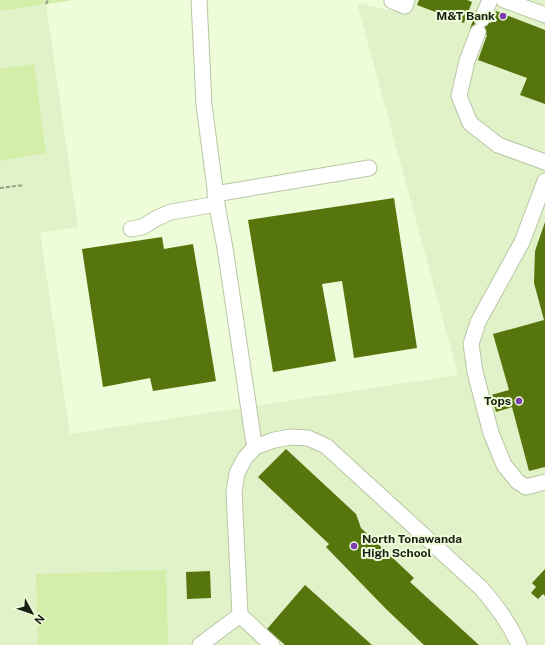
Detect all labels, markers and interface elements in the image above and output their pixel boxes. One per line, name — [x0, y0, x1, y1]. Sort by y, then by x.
place label: M&T Bank — [436, 9, 495, 23]
marker: M&T Bank — [498, 11, 508, 21]
place label: Tops — [484, 394, 511, 408]
marker: Tops — [514, 396, 524, 406]
place label: North Tonawanda High School — [362, 532, 462, 560]
marker: North Tonawanda High School — [349, 541, 359, 551]
north arrow — [12, 593, 52, 633]
text: N — [32, 612, 47, 627]

